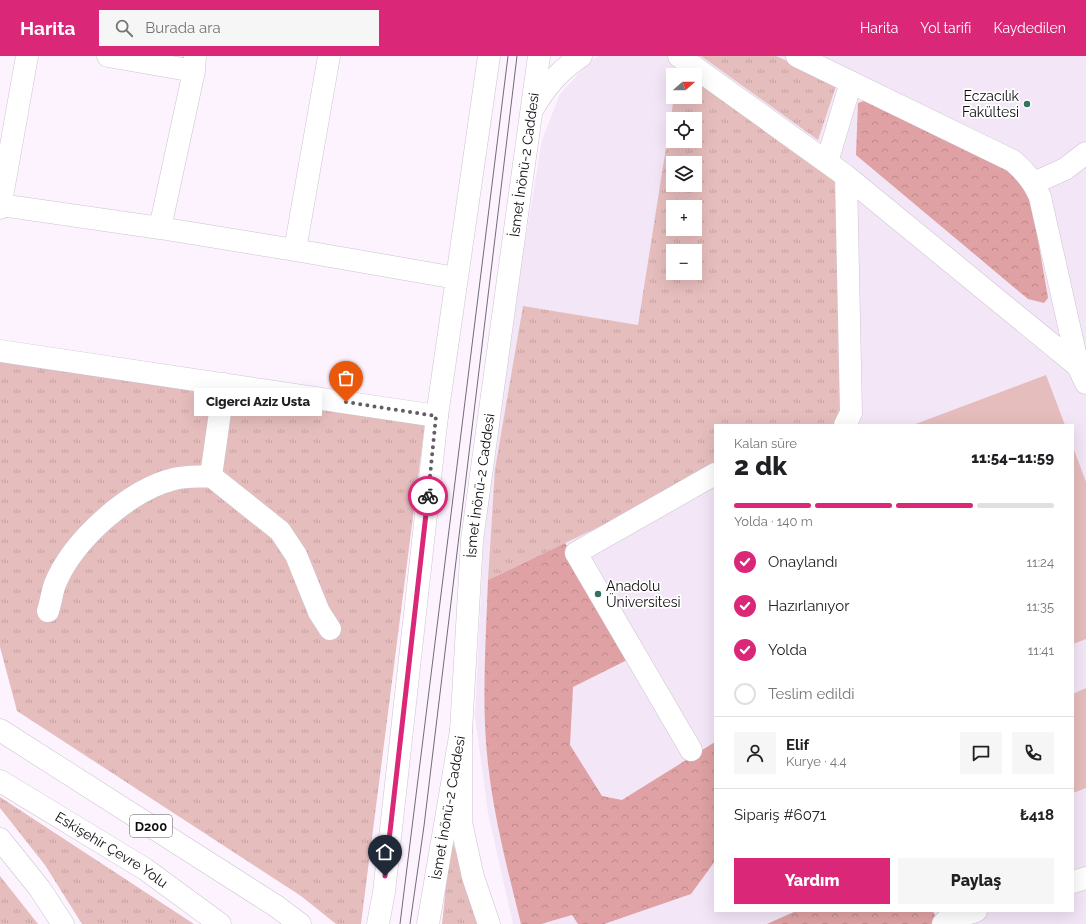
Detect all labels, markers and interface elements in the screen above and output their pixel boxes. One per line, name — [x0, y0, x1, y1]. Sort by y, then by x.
search box — [99, 10, 379, 46]
text: Harita — [20, 17, 75, 39]
icon: search — [113, 17, 135, 39]
text: Burada ara — [145, 19, 221, 37]
text: Harita — [860, 20, 898, 36]
text: Yol tarifi — [920, 20, 971, 36]
text: Kaydedilen — [993, 20, 1066, 36]
north arrow — [666, 68, 702, 104]
map controls — [666, 68, 702, 280]
place label: Eczacılık Fakültesi — [962, 88, 1020, 120]
street label: İsmet İnönü-2 Caddesi — [504, 92, 542, 238]
marker: Eczacılık Fakültesi — [1022, 99, 1032, 109]
button: locate — [666, 112, 702, 148]
button: layers — [666, 156, 702, 192]
button: + — [666, 200, 702, 236]
button: − — [666, 244, 702, 280]
pin — [329, 361, 363, 402]
icon: bag — [335, 367, 357, 389]
callout: Cigerci Aziz Usta — [194, 388, 322, 416]
text: Cigerci Aziz Usta — [206, 394, 310, 409]
street label: İsmet İnönü-2 Caddesi — [461, 412, 497, 558]
text: Kalan süre — [734, 436, 797, 451]
text: 11:54–11:59 — [971, 449, 1054, 467]
text: 2 dk — [734, 451, 787, 481]
courier — [408, 476, 448, 516]
icon: bike — [417, 485, 439, 507]
text: Yolda · 140 m — [734, 514, 813, 529]
icon: check — [734, 551, 756, 573]
text: Onaylandı — [768, 553, 838, 571]
text: 11:24 — [1027, 555, 1054, 570]
place label: Anadolu Üniversitesi — [606, 578, 680, 610]
marker: Anadolu Üniversitesi — [593, 589, 603, 599]
icon: check — [734, 595, 756, 617]
text: Hazırlanıyor — [768, 597, 849, 615]
text: 11:35 — [1026, 599, 1054, 614]
icon: check — [734, 639, 756, 661]
text: Yolda — [768, 641, 807, 659]
text: 11:41 — [1028, 643, 1054, 658]
text: Teslim edildi — [768, 685, 855, 703]
button: person — [734, 732, 776, 774]
button: chat — [960, 732, 1002, 774]
button: phone — [1012, 732, 1054, 774]
street label: İsmet İnönü-2 Caddesi — [426, 735, 468, 881]
text: Elif — [786, 736, 809, 754]
text: Kurye · 4.4 — [786, 754, 847, 769]
text: Sipariş #6071 — [734, 806, 826, 824]
text: ₺418 — [1020, 806, 1054, 824]
street label: Eskişehir Çevre Yolu — [52, 809, 171, 891]
road number: D200 — [130, 815, 172, 837]
pin — [368, 835, 402, 876]
icon: home — [374, 841, 396, 863]
button: Yardım — [734, 858, 890, 904]
button: Paylaş — [898, 858, 1054, 904]

